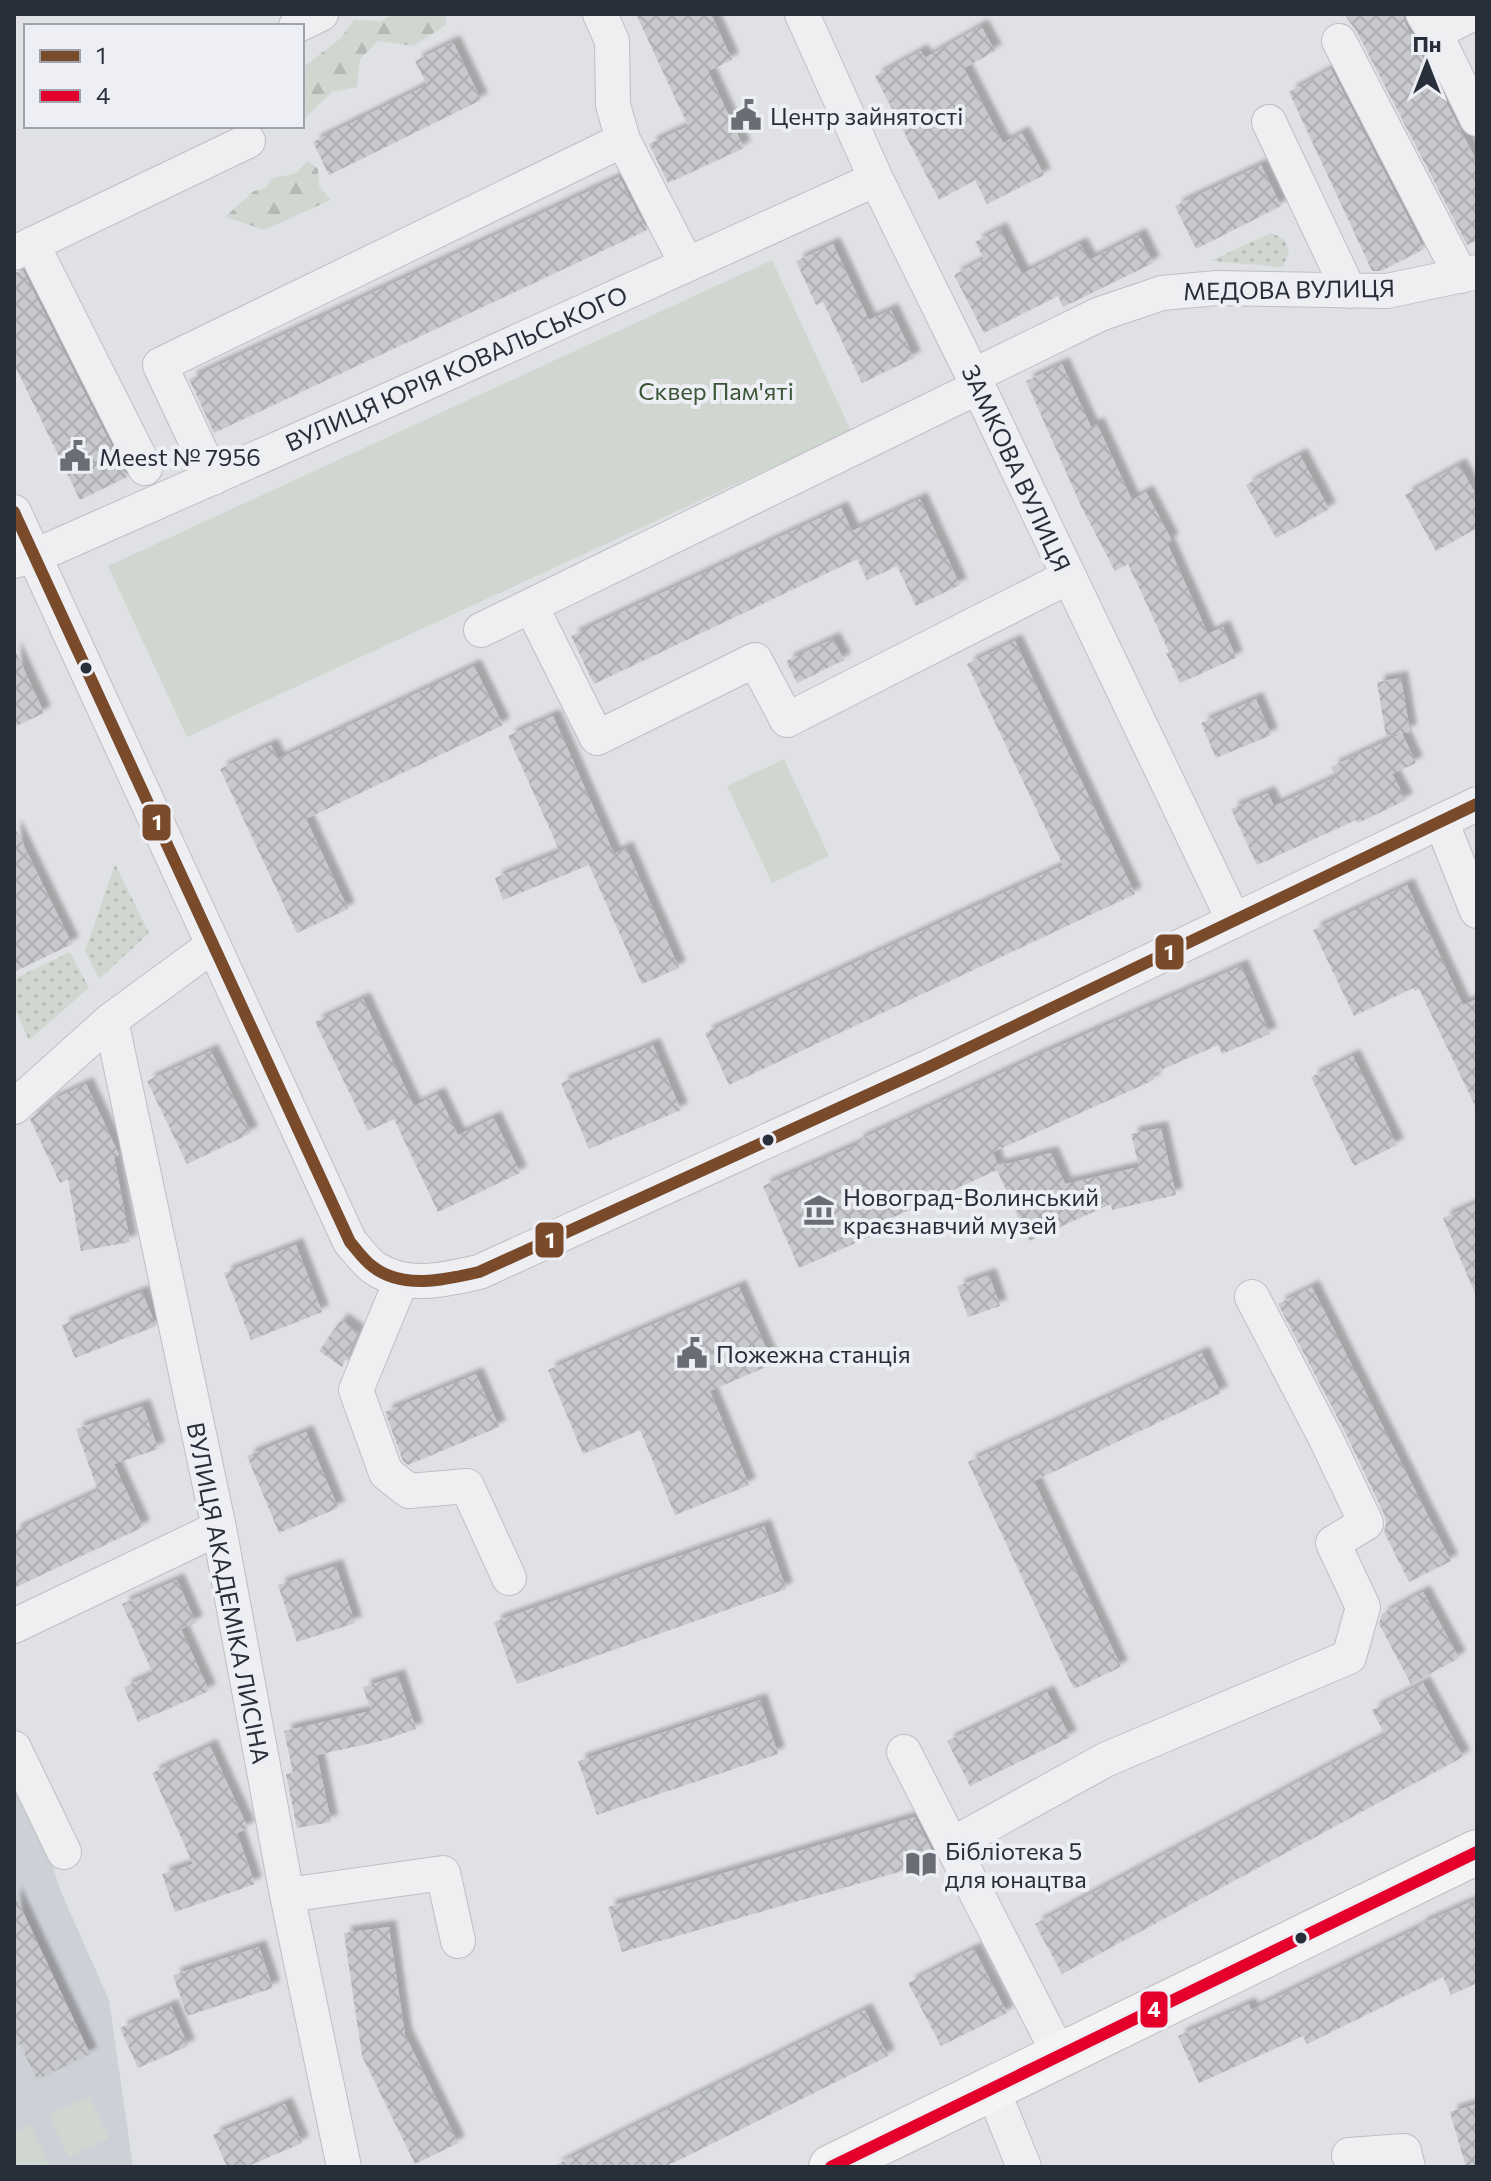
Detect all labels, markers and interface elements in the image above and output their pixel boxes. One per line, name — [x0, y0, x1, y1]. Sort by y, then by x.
legend — [24, 24, 304, 128]
north arrow — [1387, 24, 1467, 104]
text: Пн — [1412, 30, 1442, 57]
text: 1 — [96, 40, 106, 69]
text: 4 — [96, 80, 110, 109]
public building icon: Центр зайнятості — [729, 98, 763, 132]
place label: Центр зайнятості — [770, 101, 964, 130]
street label: МЕДОВА ВУЛИЦЯ — [1183, 273, 1395, 305]
street label: ВУЛИЦЯ ЮРІЯ КОВАЛЬСЬКОГО — [280, 279, 632, 457]
street label: ЗАМКОВА ВУЛИЦЯ — [956, 360, 1078, 576]
park label: Сквер Пам'яті — [638, 376, 794, 405]
public building icon: Meest № 7956 — [58, 439, 92, 473]
place label: Meest № 7956 — [99, 442, 261, 471]
unlabelled marker — [78, 660, 94, 676]
line badge: 1 — [141, 803, 172, 842]
text: 1 — [152, 808, 162, 835]
line badge: 1 — [1154, 933, 1185, 971]
text: 1 — [1164, 938, 1174, 965]
unlabelled marker — [760, 1132, 776, 1148]
place label: Новоград-Волинський краєзнавчий музей — [843, 1182, 1099, 1239]
museum icon: Новоград-Волинський краєзнавчий музей — [802, 1193, 836, 1227]
line badge: 1 — [534, 1221, 565, 1259]
text: 1 — [545, 1226, 555, 1253]
public building icon: Пожежна станція — [675, 1336, 709, 1370]
place label: Пожежна станція — [716, 1339, 911, 1368]
street label: ВУЛИЦЯ АКАДЕМІКА ЛИСІНА — [182, 1420, 276, 1766]
place label: Бібліотека 5 для юнацтва — [945, 1836, 1087, 1893]
library icon: Бібліотека 5 для юнацтва — [904, 1847, 938, 1881]
unlabelled marker — [1293, 1930, 1309, 1946]
line badge: 4 — [1139, 1990, 1169, 2029]
text: 4 — [1147, 1995, 1161, 2022]

